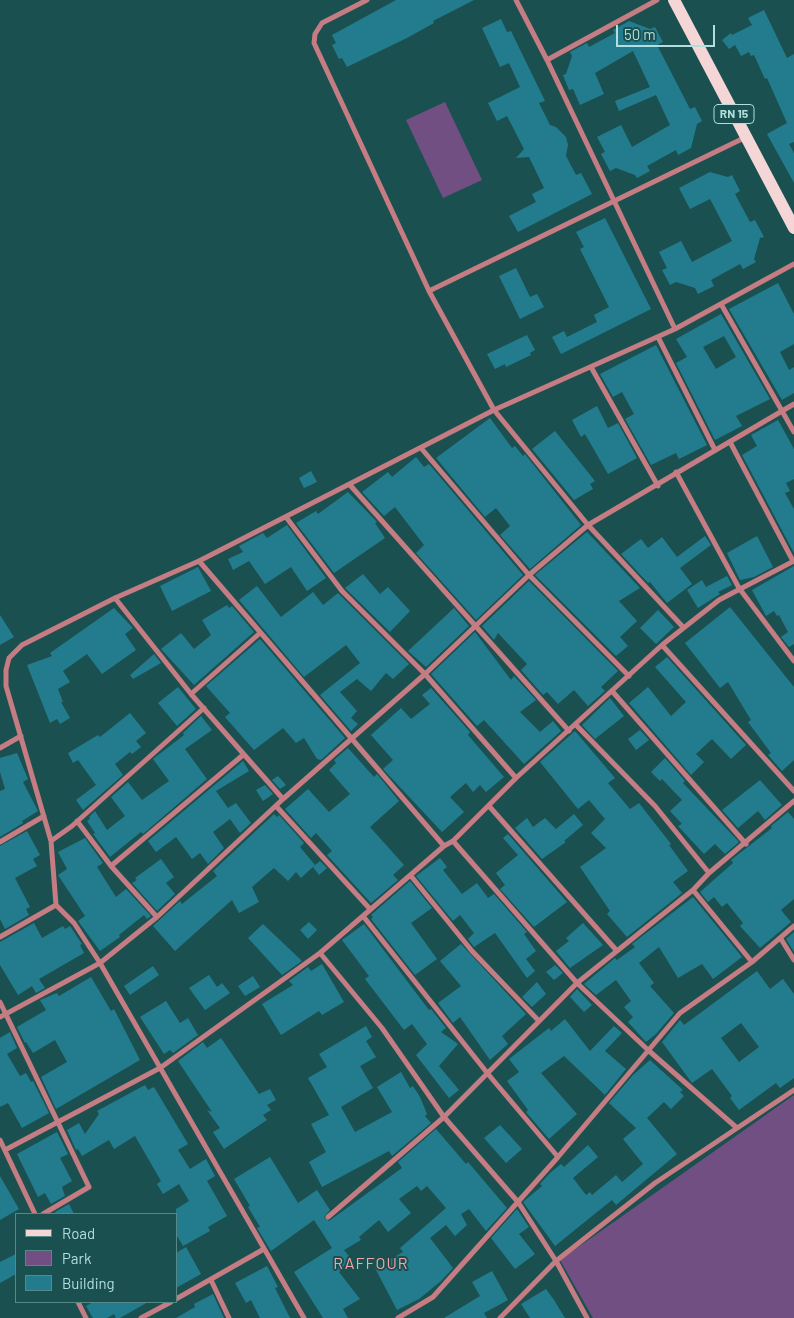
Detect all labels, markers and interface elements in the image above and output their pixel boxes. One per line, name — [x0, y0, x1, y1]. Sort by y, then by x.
scale bar — [619, 15, 718, 47]
text: 50 m — [624, 25, 656, 43]
road number: RN 15 — [714, 105, 754, 124]
legend — [15, 1213, 178, 1303]
text: Road — [62, 1224, 95, 1242]
text: Park — [62, 1249, 91, 1267]
district label: RAFFOUR — [332, 1254, 410, 1274]
text: Building — [62, 1274, 115, 1292]

